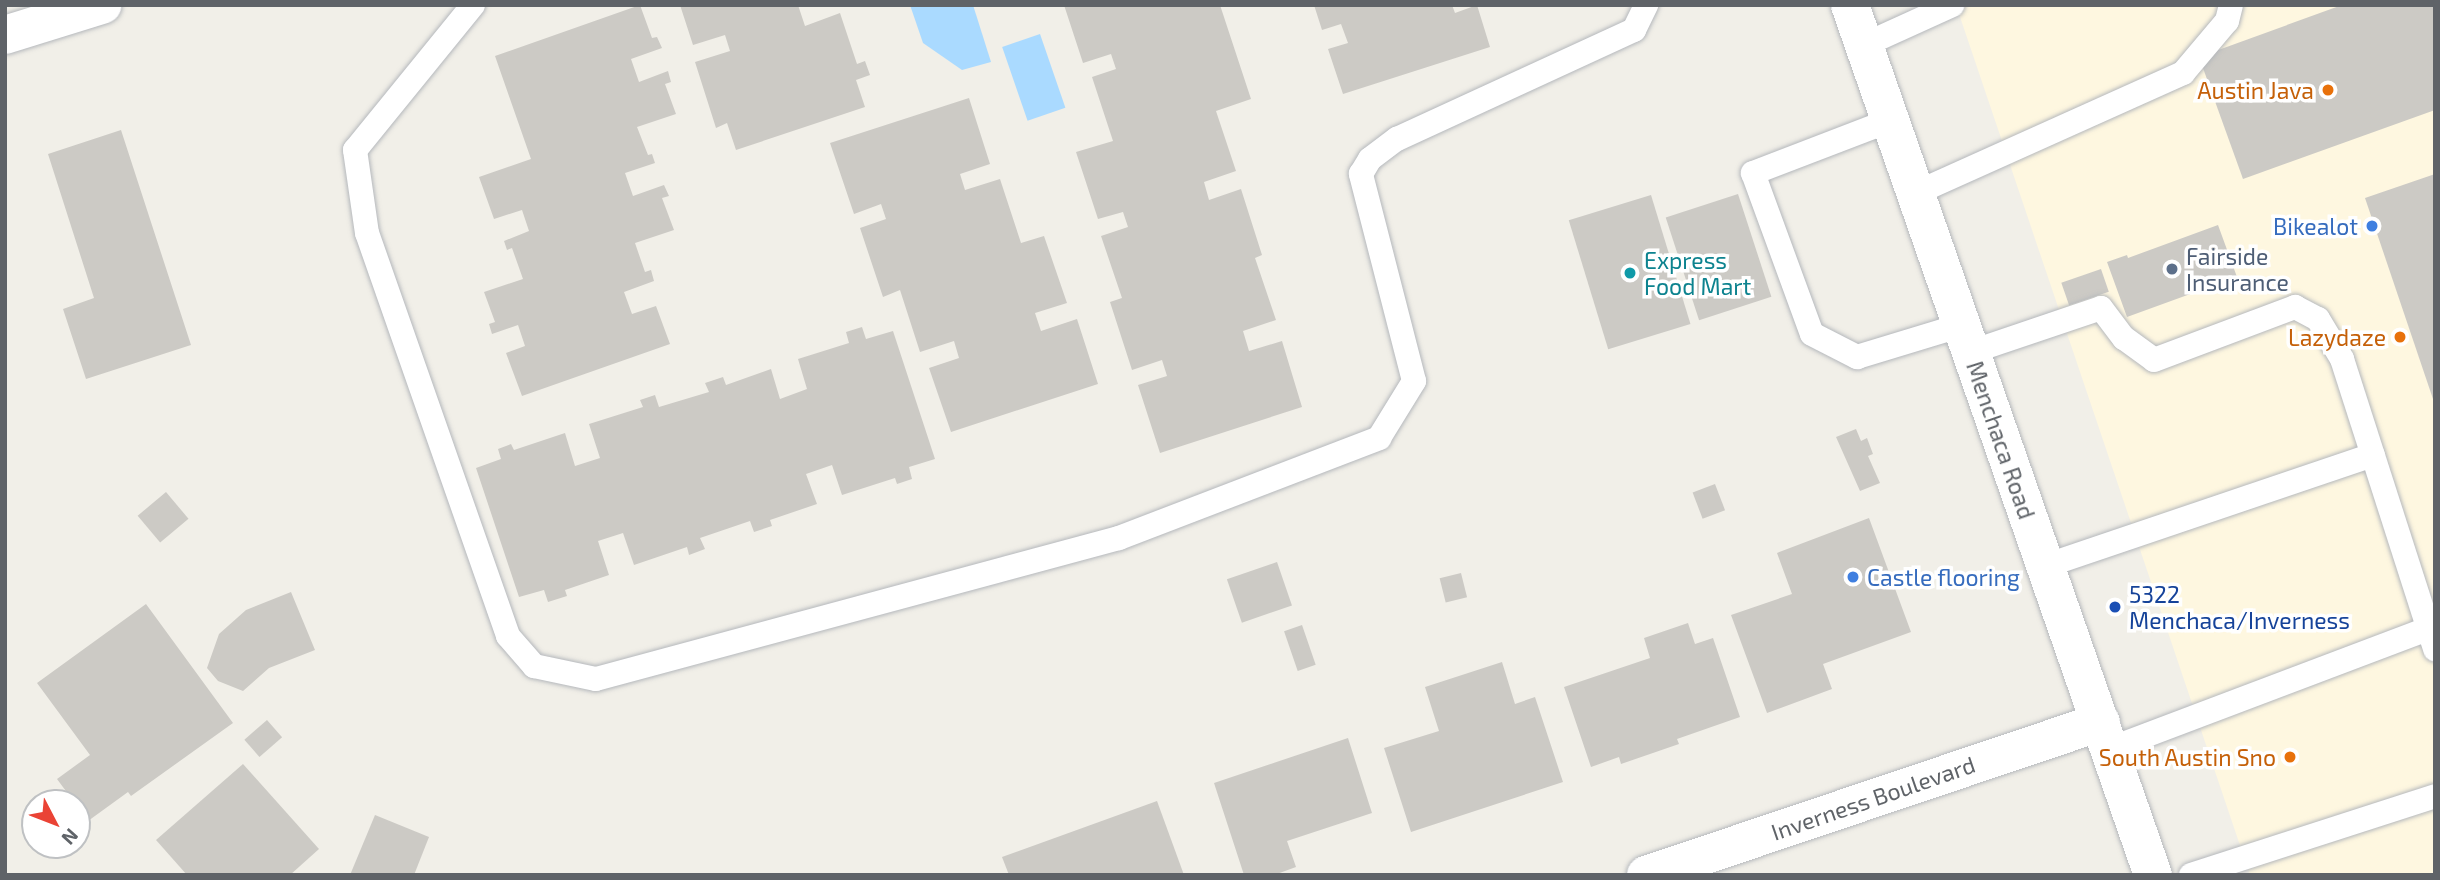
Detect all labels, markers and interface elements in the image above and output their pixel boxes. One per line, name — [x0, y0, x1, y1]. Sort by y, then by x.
place label: Austin Java — [2197, 76, 2314, 104]
marker: Austin Java — [2320, 82, 2336, 98]
place label: Bikealot — [2273, 212, 2358, 240]
marker: Bikealot — [2364, 218, 2380, 234]
place label: Fairside Insurance — [2186, 242, 2289, 296]
place label: Express Food Mart — [1644, 246, 1751, 300]
marker: Fairside Insurance — [2164, 261, 2180, 277]
marker: Express Food Mart — [1622, 265, 1638, 281]
place label: Lazydaze — [2288, 323, 2386, 351]
marker: Lazydaze — [2392, 329, 2408, 345]
street label: Menchaca Road — [1961, 357, 2041, 523]
place label: Castle flooring — [1867, 563, 2020, 591]
marker: Castle flooring — [1845, 569, 1861, 585]
place label: 5322 Menchaca/Inverness — [2129, 580, 2350, 634]
marker: 5322 Menchaca/Inverness — [2107, 599, 2123, 615]
place label: South Austin Sno — [2098, 743, 2276, 771]
marker: South Austin Sno — [2282, 749, 2298, 765]
street label: Inverness Boulevard — [1768, 750, 1978, 846]
north arrow — [21, 789, 91, 859]
text: N — [57, 824, 84, 850]

